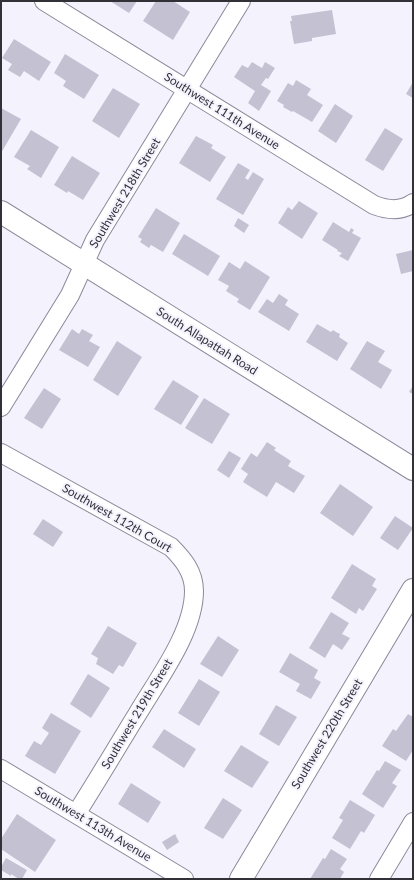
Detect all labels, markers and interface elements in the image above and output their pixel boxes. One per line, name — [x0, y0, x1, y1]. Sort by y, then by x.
street label: Southwest 111th Avenue — [162, 69, 283, 152]
street label: Southwest 218th Street — [86, 134, 164, 250]
street label: South Allapattah Road — [154, 303, 261, 378]
street label: Southwest 112th Court — [60, 480, 175, 555]
street label: Southwest 219th Street — [98, 655, 176, 771]
street label: Southwest 220th Street — [288, 675, 366, 791]
street label: Southwest 113th Avenue — [32, 783, 154, 864]

